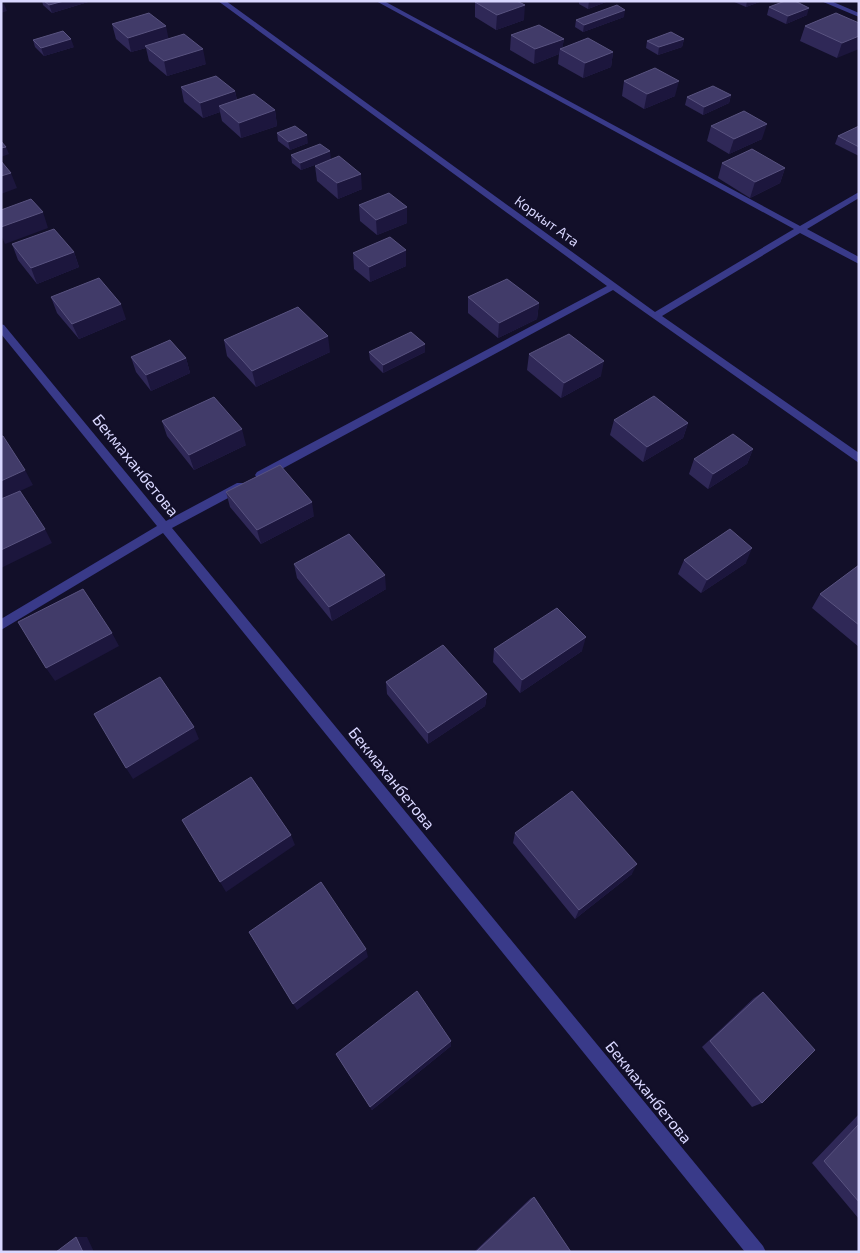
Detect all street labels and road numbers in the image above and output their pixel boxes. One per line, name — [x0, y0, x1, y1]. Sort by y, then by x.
street label: Коркыт Ата — [512, 192, 583, 250]
street label: Бекмаханбетова — [89, 410, 184, 520]
street label: Бекмаханбетова — [345, 723, 440, 833]
street label: Бекмаханбетова — [602, 1037, 697, 1147]

